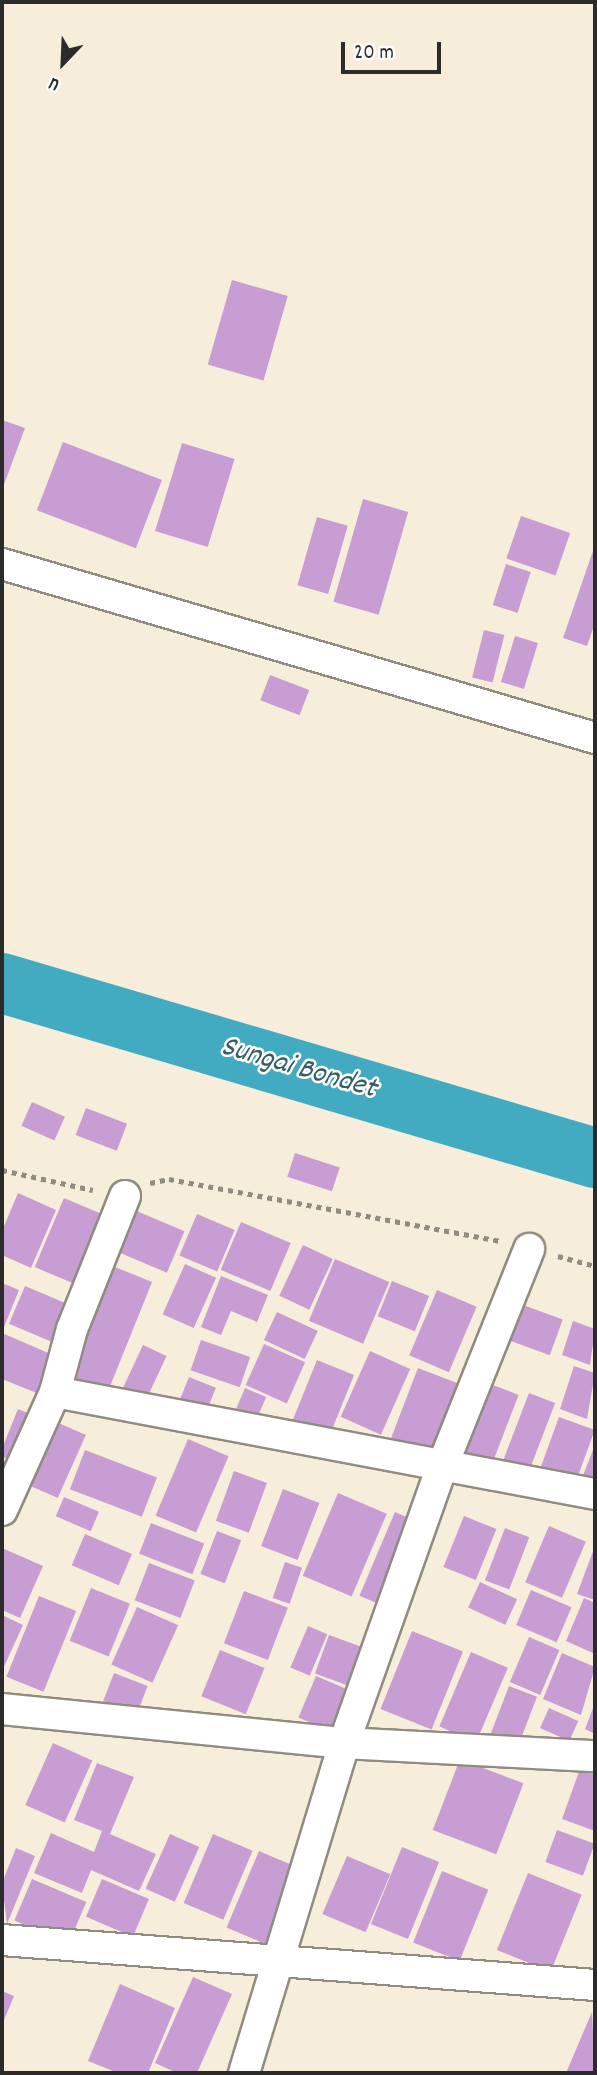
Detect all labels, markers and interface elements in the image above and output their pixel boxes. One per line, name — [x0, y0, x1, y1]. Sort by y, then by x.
north arrow — [28, 28, 98, 98]
scale bar — [345, 28, 445, 72]
text: 20 m — [354, 39, 394, 69]
text: U — [45, 69, 64, 97]
water label: Sungai Bondet — [216, 1031, 380, 1109]

